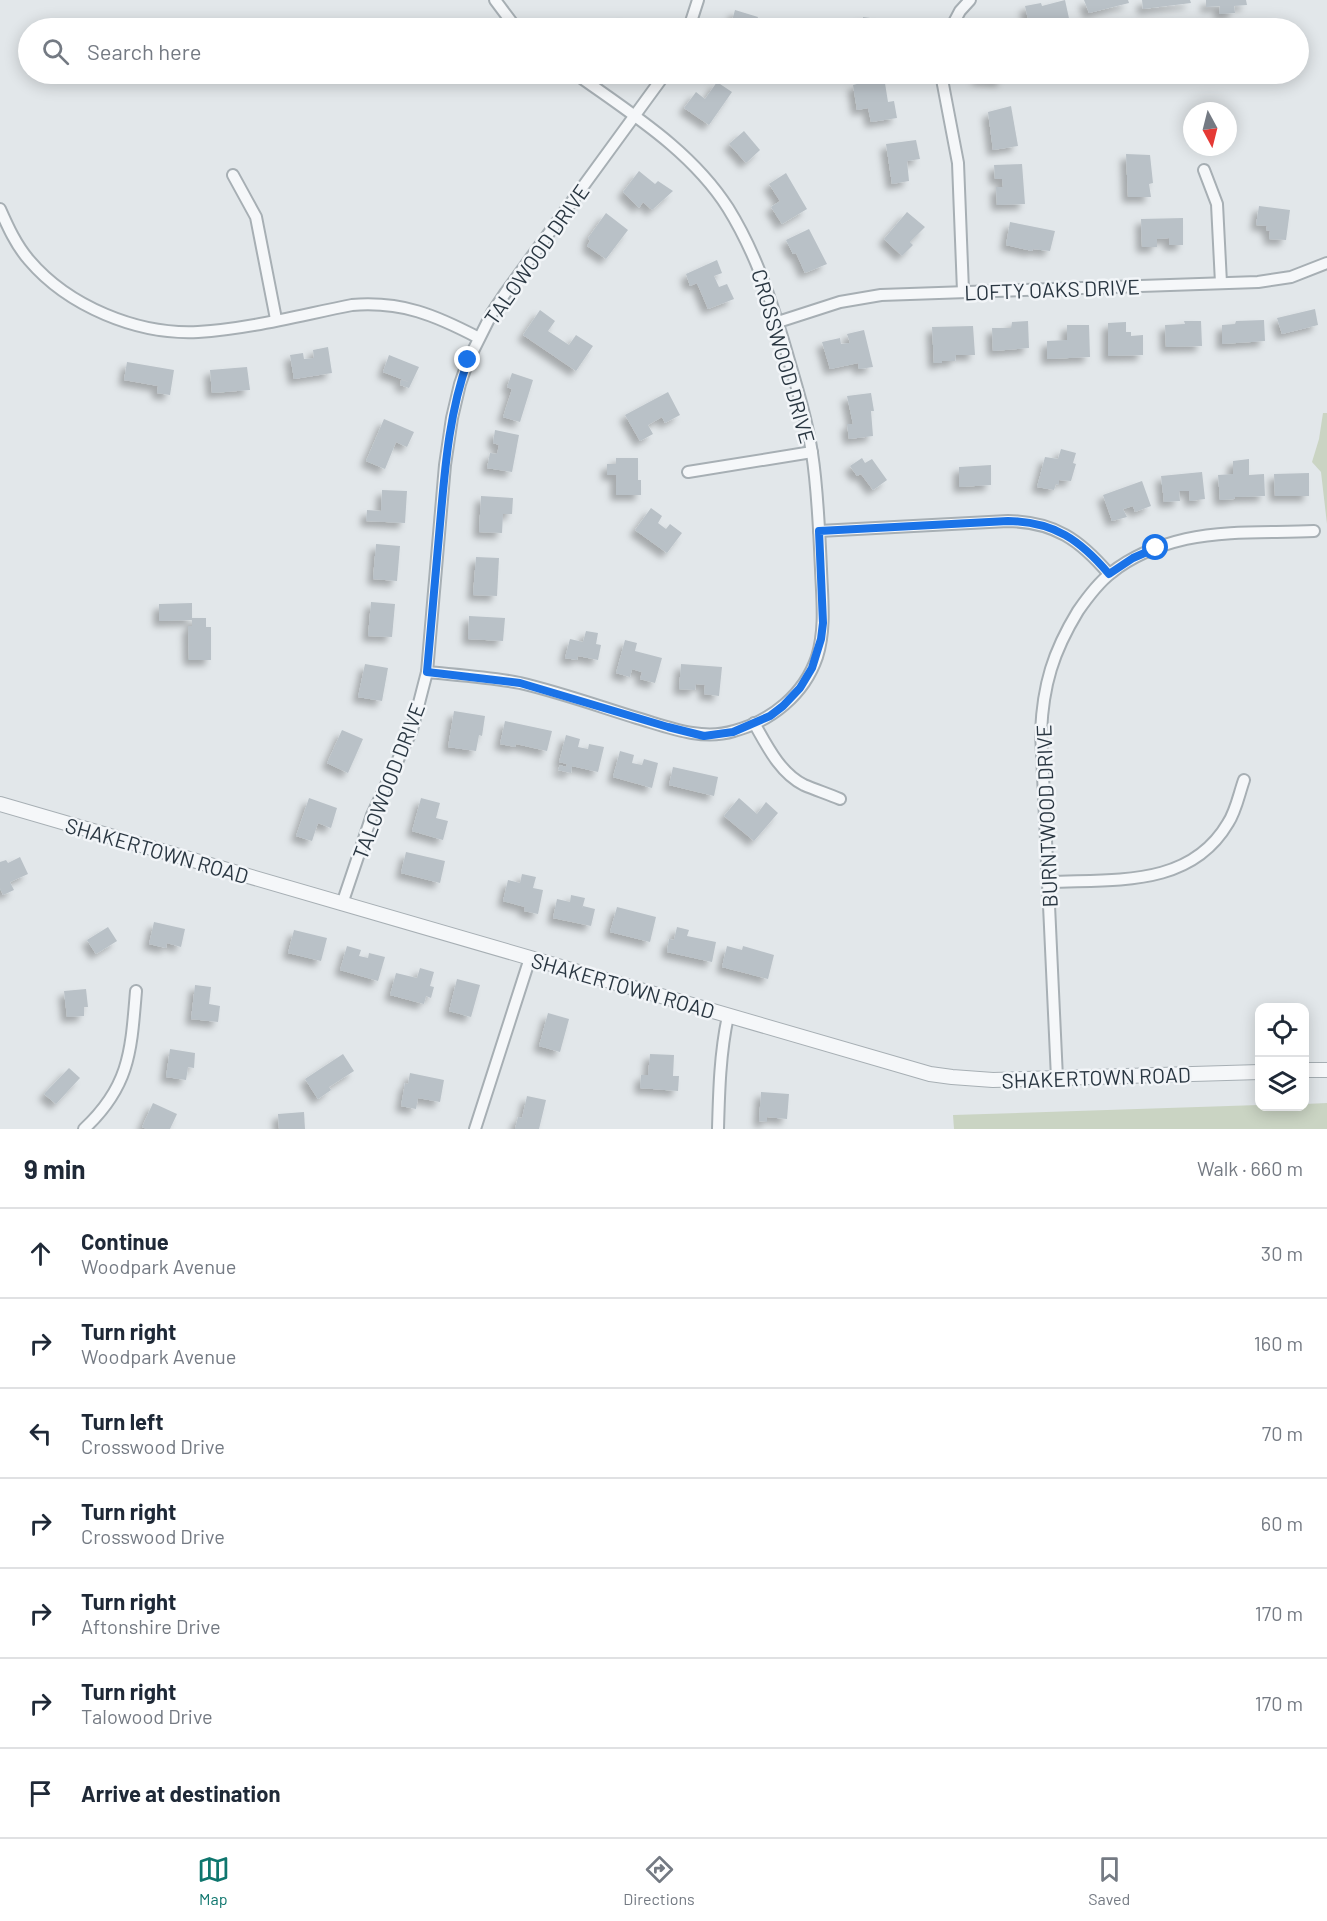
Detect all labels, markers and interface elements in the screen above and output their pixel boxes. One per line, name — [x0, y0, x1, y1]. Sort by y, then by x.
search box — [18, 18, 1309, 84]
icon: search — [39, 35, 72, 68]
text: Search here — [87, 38, 201, 64]
north arrow — [1183, 102, 1237, 156]
street label: TALOWOOD DRIVE — [478, 179, 594, 329]
street label: CROSSWOOD DRIVE — [747, 266, 821, 446]
street label: LOFTY OAKS DRIVE — [964, 273, 1140, 305]
route end — [454, 346, 480, 372]
route start — [1142, 534, 1168, 560]
street label: TALOWOOD DRIVE — [347, 699, 429, 863]
street label: BURNTWOOD DRIVE — [1030, 724, 1062, 908]
street label: SHAKERTOWN ROAD — [63, 812, 251, 888]
street label: SHAKERTOWN ROAD — [529, 947, 717, 1023]
map controls — [1255, 1003, 1309, 1111]
button: locate — [1255, 1003, 1309, 1057]
button: layers — [1255, 1057, 1309, 1111]
street label: SHAKERTOWN ROAD — [1001, 1061, 1191, 1093]
text: 9 min — [24, 1153, 86, 1184]
text: Walk · 660 m — [1197, 1156, 1303, 1180]
text: Continue — [81, 1228, 169, 1254]
icon: ahead — [24, 1237, 57, 1270]
text: 30 m — [1261, 1241, 1303, 1265]
text: Woodpark Avenue — [81, 1254, 236, 1278]
text: Turn right — [81, 1318, 176, 1344]
icon: right — [24, 1327, 57, 1360]
text: 160 m — [1254, 1331, 1303, 1355]
text: Woodpark Avenue — [81, 1344, 236, 1368]
text: Turn left — [81, 1408, 164, 1434]
icon: left — [24, 1417, 57, 1450]
text: 70 m — [1262, 1421, 1303, 1445]
text: Crosswood Drive — [81, 1434, 225, 1458]
text: Turn right — [81, 1498, 176, 1524]
icon: right — [24, 1507, 57, 1540]
text: 60 m — [1261, 1511, 1303, 1535]
text: Crosswood Drive — [81, 1524, 225, 1548]
text: Turn right — [81, 1588, 176, 1614]
icon: right — [24, 1597, 57, 1630]
text: 170 m — [1255, 1601, 1303, 1625]
text: Aftonshire Drive — [81, 1614, 221, 1638]
text: Turn right — [81, 1678, 176, 1704]
icon: right — [24, 1687, 57, 1720]
text: 170 m — [1255, 1691, 1303, 1715]
text: Talowood Drive — [81, 1704, 213, 1728]
icon: arrive — [24, 1777, 57, 1810]
text: Arrive at destination — [81, 1780, 280, 1806]
tab: Map — [197, 1853, 230, 1908]
tab: Directions — [623, 1853, 695, 1908]
tab: Saved — [1088, 1853, 1130, 1908]

